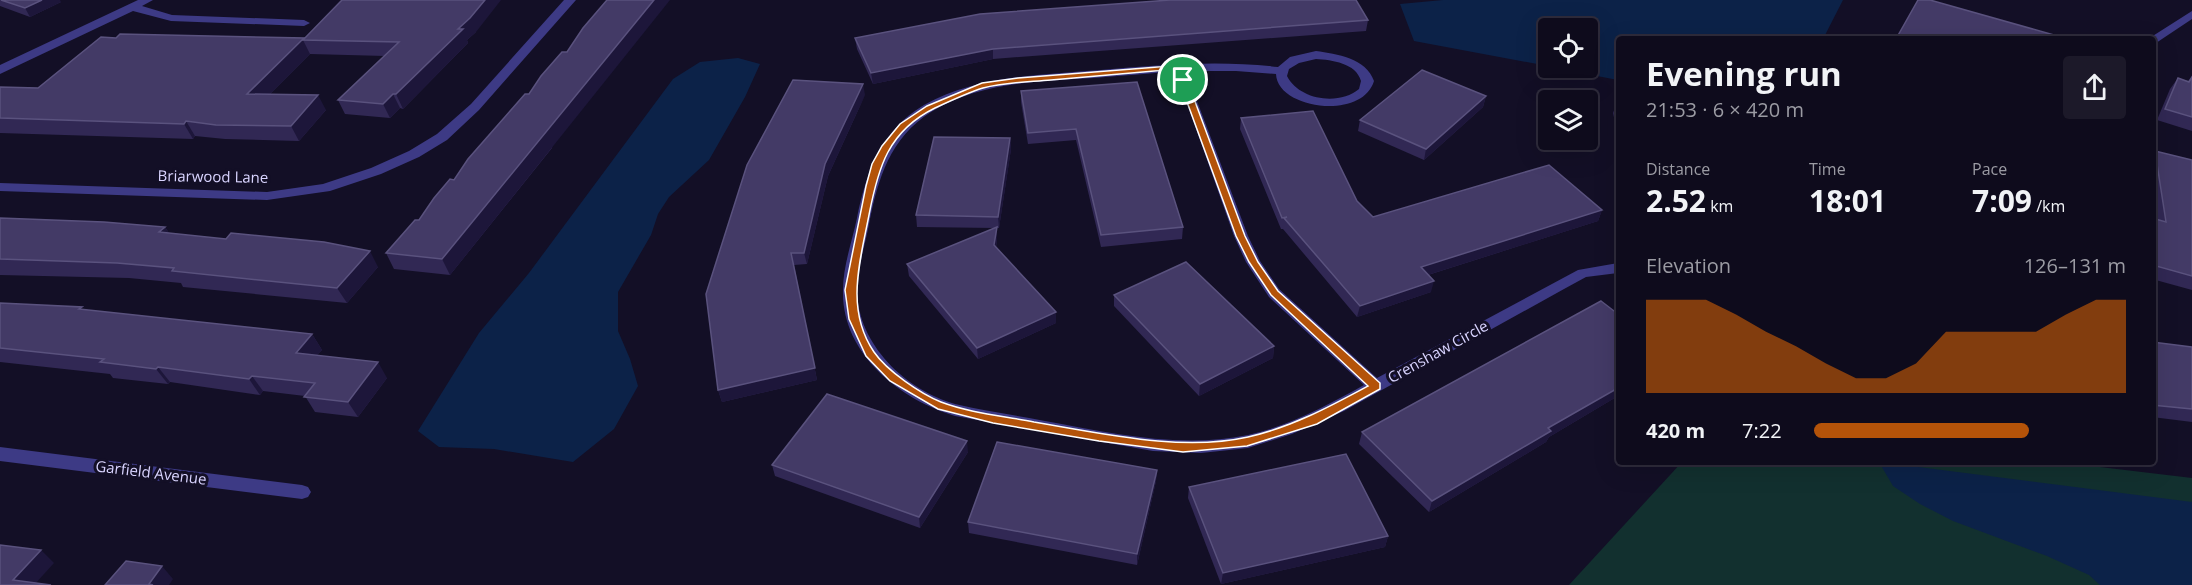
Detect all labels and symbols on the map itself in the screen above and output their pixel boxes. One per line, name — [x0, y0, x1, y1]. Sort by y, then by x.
pin — [1157, 54, 1208, 105]
street label: Briarwood Lane — [158, 165, 268, 187]
street label: Crenshaw Circle — [1384, 315, 1491, 387]
street label: Garfield Avenue — [94, 455, 208, 489]

